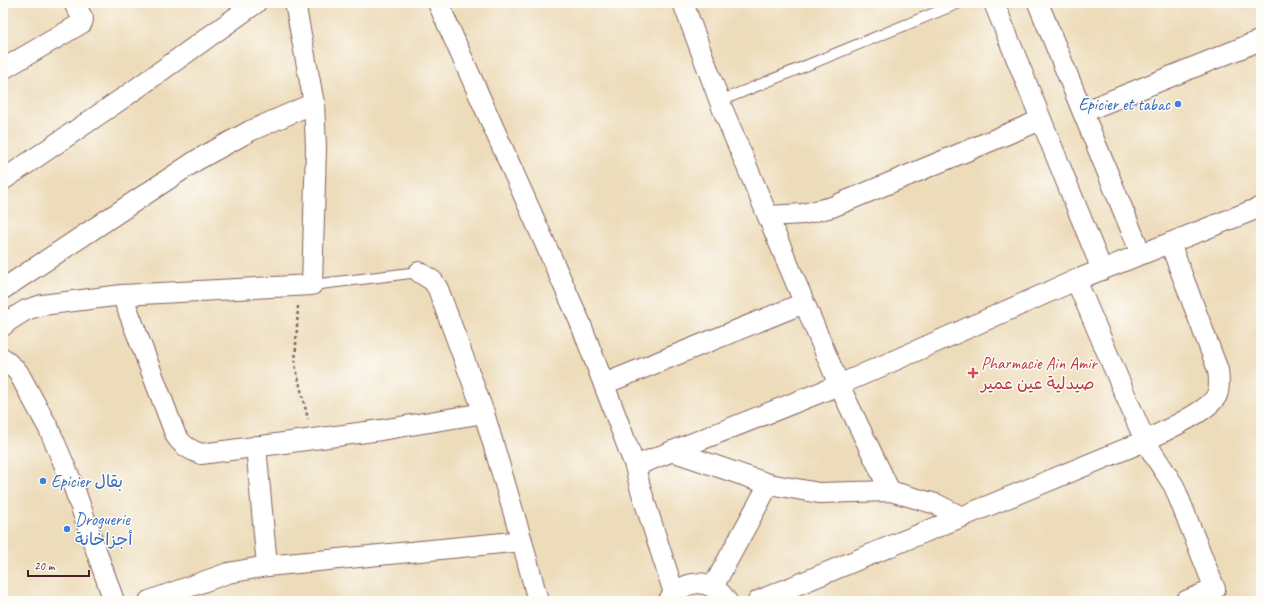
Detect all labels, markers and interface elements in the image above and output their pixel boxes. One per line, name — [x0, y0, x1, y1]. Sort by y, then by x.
place label: Epicier et tabac — [1078, 94, 1171, 115]
marker: Epicier et tabac — [1173, 99, 1183, 109]
place label: Pharmacie Ain Amir صيدلية عين عمير — [979, 353, 1098, 394]
marker: Pharmacie Ain Amir صيدلية عين عمير — [968, 368, 978, 378]
place label: Epicier بقال — [51, 471, 123, 492]
marker: Epicier بقال — [38, 476, 48, 486]
place label: Droguerie أجزاخانة — [75, 509, 132, 550]
marker: Droguerie أجزاخانة — [62, 524, 72, 534]
scale bar — [28, 552, 89, 578]
text: 20 m — [34, 558, 56, 574]

